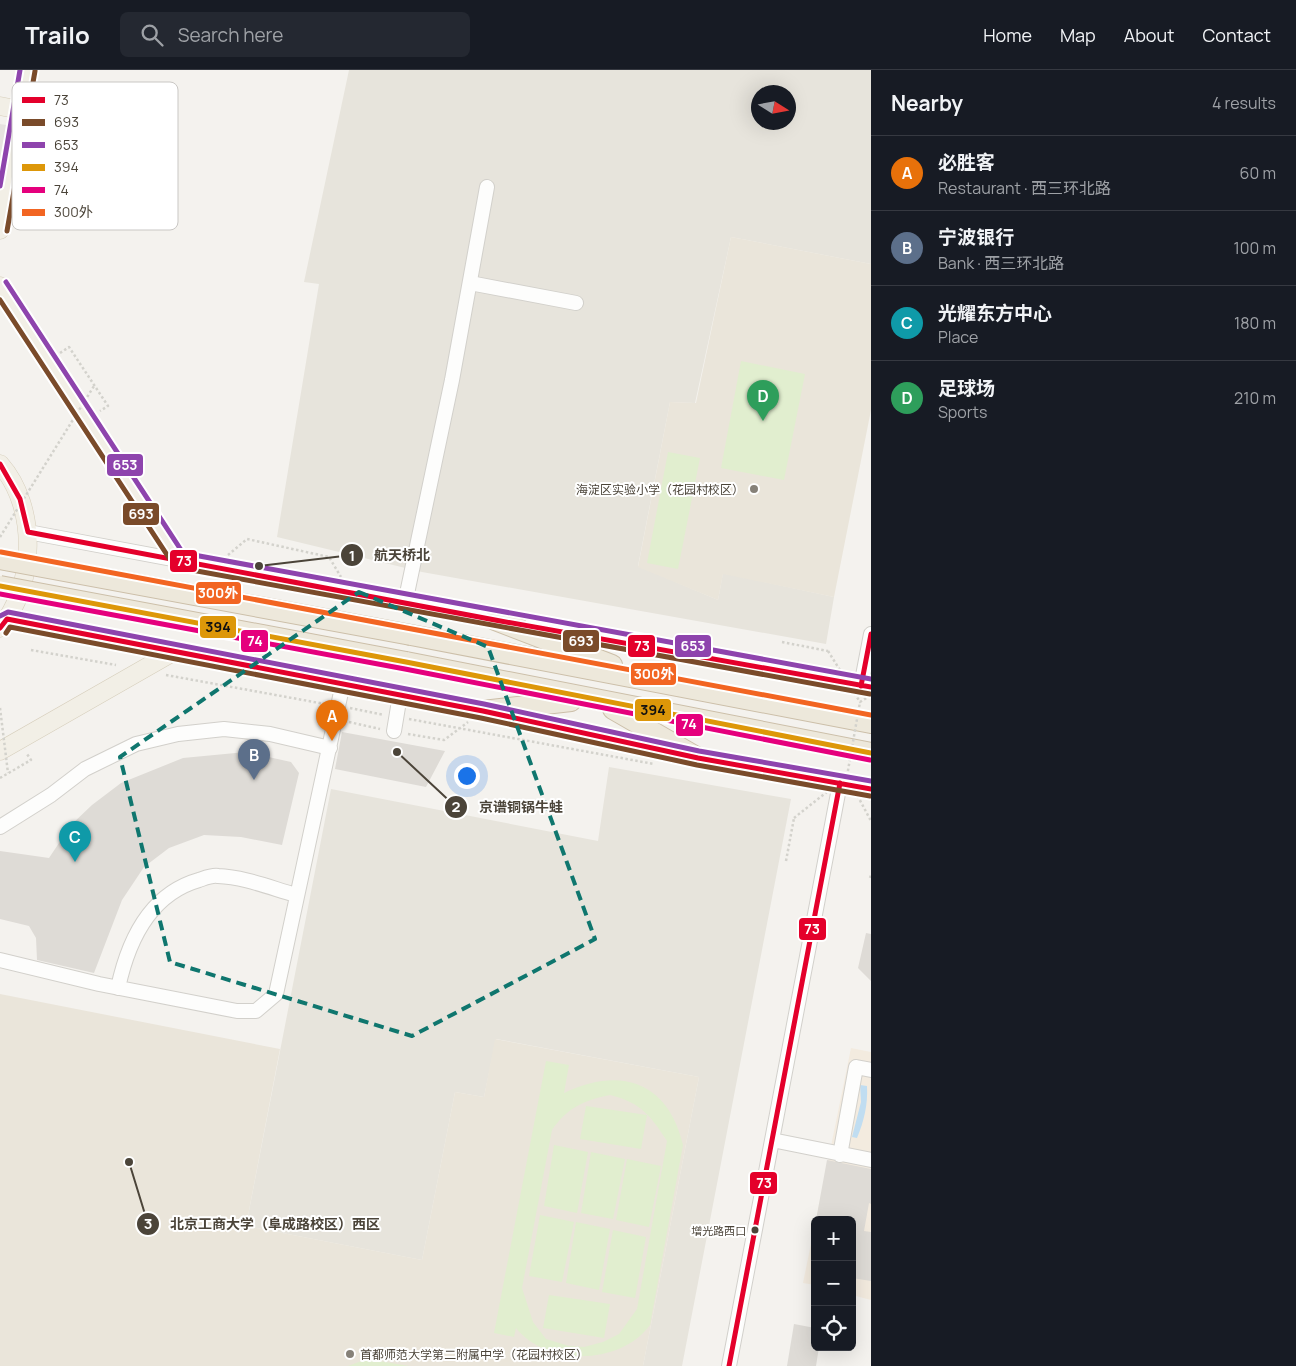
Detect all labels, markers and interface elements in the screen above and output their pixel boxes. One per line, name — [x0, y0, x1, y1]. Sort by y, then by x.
search box — [120, 12, 470, 57]
text: Trailo — [25, 18, 90, 51]
icon: search — [138, 21, 166, 49]
text: Search here — [178, 22, 283, 48]
text: Home — [983, 23, 1032, 47]
text: Map — [1060, 23, 1096, 47]
text: About — [1124, 23, 1174, 47]
text: Contact — [1202, 23, 1271, 47]
legend — [12, 82, 178, 230]
north arrow — [751, 85, 796, 130]
text: Nearby — [891, 89, 963, 117]
text: 73 — [54, 90, 69, 109]
text: 4 results — [1212, 92, 1276, 114]
text: 693 — [54, 112, 79, 131]
text: 653 — [54, 135, 79, 154]
text: 必胜客 — [938, 149, 995, 175]
text: 394 — [54, 157, 79, 176]
text: A — [902, 162, 912, 184]
text: 60 m — [1240, 162, 1276, 184]
text: Restaurant · 西三环北路 — [938, 177, 1111, 199]
text: 74 — [54, 180, 69, 199]
text: 300外 — [54, 202, 93, 221]
text: 宁波银行 — [938, 224, 1014, 250]
text: B — [902, 237, 912, 259]
text: 100 m — [1233, 237, 1276, 259]
text: Bank · 西三环北路 — [938, 252, 1064, 274]
text: 光耀东方中心 — [938, 300, 1052, 326]
text: C — [901, 312, 913, 334]
text: 180 m — [1234, 312, 1276, 334]
text: Place — [938, 326, 978, 348]
text: 足球场 — [938, 375, 995, 401]
pin: D — [747, 380, 779, 421]
text: D — [901, 387, 913, 409]
text: 210 m — [1234, 387, 1276, 409]
text: Sports — [938, 401, 987, 423]
line badge: 653 — [106, 453, 144, 477]
text: 653 — [112, 455, 138, 474]
place label: 海淀区实验小学（花园村校区） — [576, 481, 744, 498]
marker: 海淀区实验小学（花园村校区） — [748, 483, 760, 495]
line badge: 693 — [122, 502, 160, 526]
text: 693 — [128, 504, 154, 523]
callout: 航天桥北 — [339, 541, 440, 570]
text: 1 — [349, 545, 355, 566]
text: 航天桥北 — [374, 545, 430, 564]
line badge: 73 — [169, 549, 198, 573]
text: 73 — [176, 551, 192, 570]
line badge: 300外 — [195, 581, 242, 605]
text: 300外 — [198, 583, 238, 602]
line badge: 394 — [199, 615, 237, 639]
text: 394 — [205, 617, 231, 636]
line badge: 74 — [240, 629, 269, 653]
line badge: 693 — [562, 629, 600, 653]
text: 74 — [247, 631, 263, 650]
text: 693 — [568, 631, 594, 650]
line badge: 73 — [627, 634, 656, 658]
line badge: 653 — [674, 634, 712, 658]
text: 73 — [634, 636, 650, 655]
text: 653 — [680, 636, 706, 655]
line badge: 300外 — [630, 662, 677, 686]
text: 300外 — [634, 664, 674, 683]
line badge: 394 — [634, 698, 672, 722]
pin: A — [316, 700, 348, 741]
text: 394 — [640, 700, 666, 719]
line badge: 74 — [675, 713, 704, 737]
text: 74 — [681, 714, 697, 733]
pin: B — [238, 739, 270, 780]
your location — [454, 763, 480, 789]
callout: 京谱铜锅牛蛙 — [444, 792, 573, 821]
text: 2 — [452, 796, 461, 817]
text: 京谱铜锅牛蛙 — [479, 797, 563, 816]
pin: C — [59, 821, 91, 862]
line badge: 73 — [798, 917, 827, 941]
text: 73 — [804, 919, 820, 938]
line badge: 73 — [749, 1171, 778, 1195]
text: 73 — [756, 1173, 772, 1192]
callout: 北京工商大学（阜成路校区）西区 — [135, 1209, 390, 1238]
text: 3 — [144, 1213, 152, 1234]
text: 北京工商大学（阜成路校区）西区 — [170, 1214, 380, 1233]
map controls — [811, 1216, 856, 1351]
button: + — [811, 1216, 856, 1261]
place label: 增光路西口 — [691, 1223, 746, 1238]
marker: 增光路西口 — [750, 1225, 760, 1235]
button: − — [811, 1261, 856, 1306]
button: locate — [811, 1306, 856, 1351]
place label: 首都师范大学第二附属中学（花园村校区） — [360, 1346, 588, 1363]
marker: 首都师范大学第二附属中学（花园村校区） — [344, 1348, 356, 1360]

